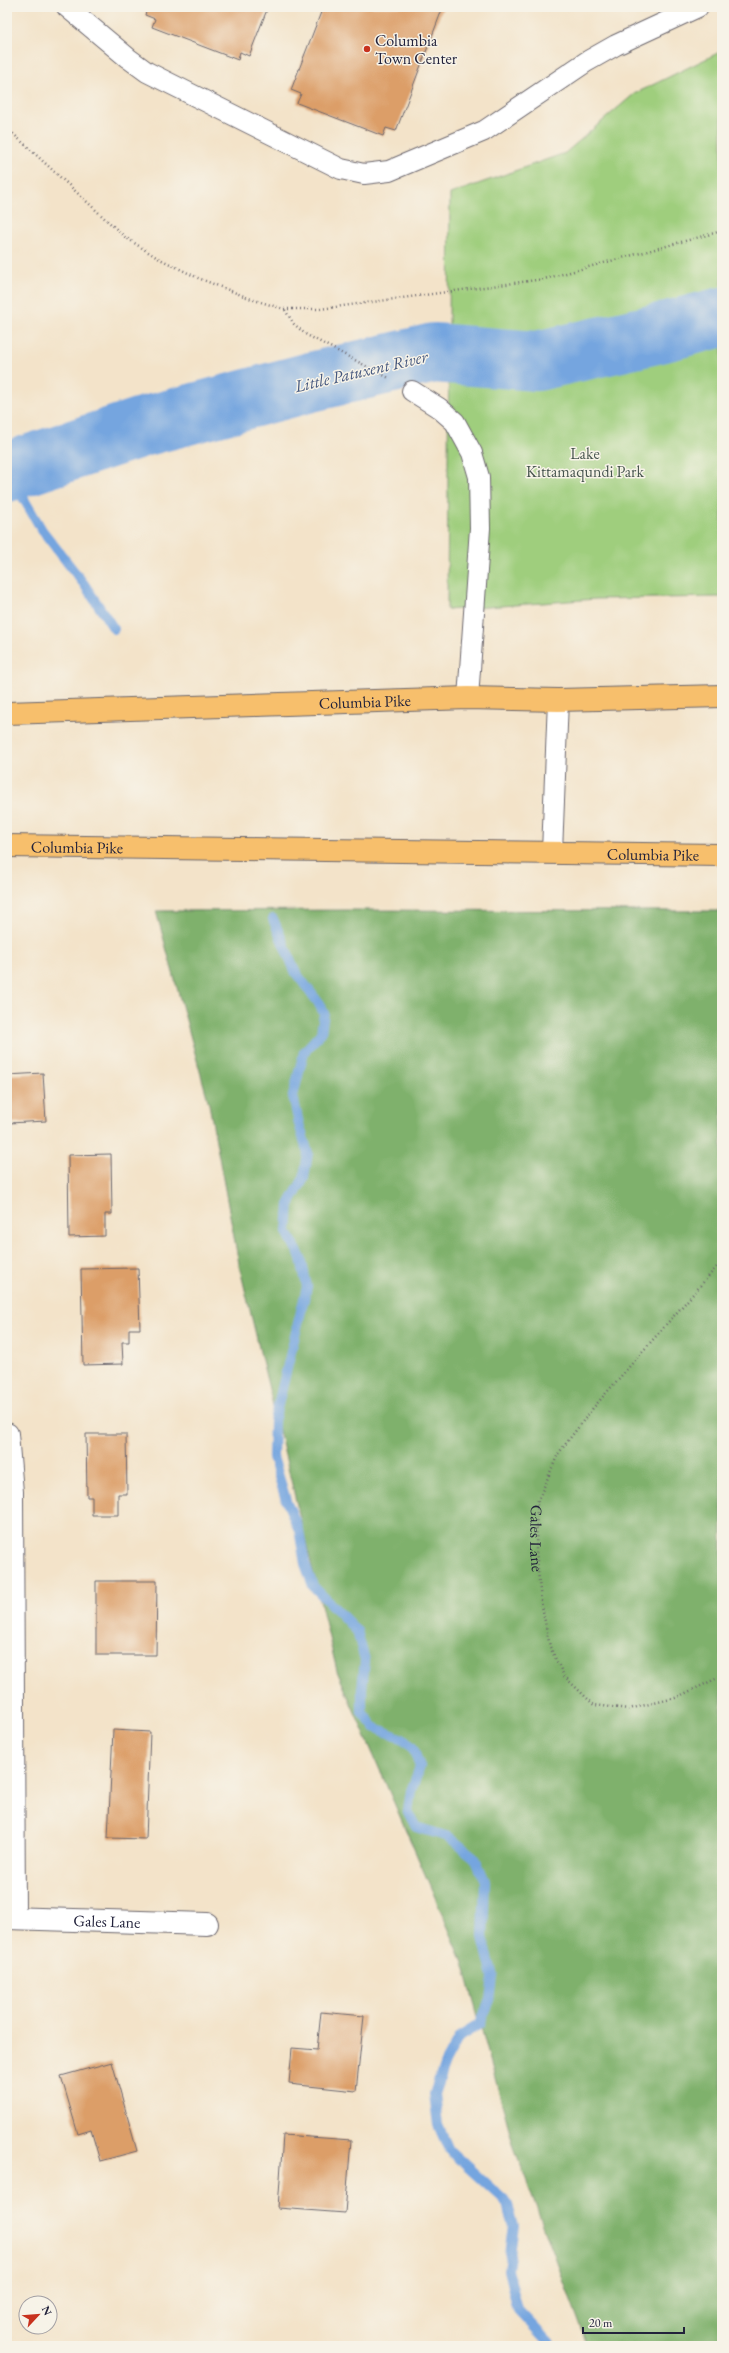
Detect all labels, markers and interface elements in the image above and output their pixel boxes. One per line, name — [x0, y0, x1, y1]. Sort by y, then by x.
place label: Columbia Town Center — [375, 30, 458, 69]
marker: Columbia Town Center — [362, 44, 372, 54]
water label: Little Patuxent River — [291, 345, 431, 397]
park label: Lake Kittamaqundi Park — [526, 443, 644, 482]
street label: Columbia Pike — [318, 690, 411, 714]
street label: Columbia Pike — [31, 836, 123, 858]
street label: Columbia Pike — [607, 844, 699, 866]
street label: Gales Lane — [525, 1505, 548, 1573]
street label: Gales Lane — [73, 1910, 141, 1933]
north arrow — [18, 2295, 58, 2335]
text: N — [39, 2304, 55, 2318]
scale bar — [583, 2309, 684, 2335]
text: 20 m — [589, 2315, 613, 2331]

